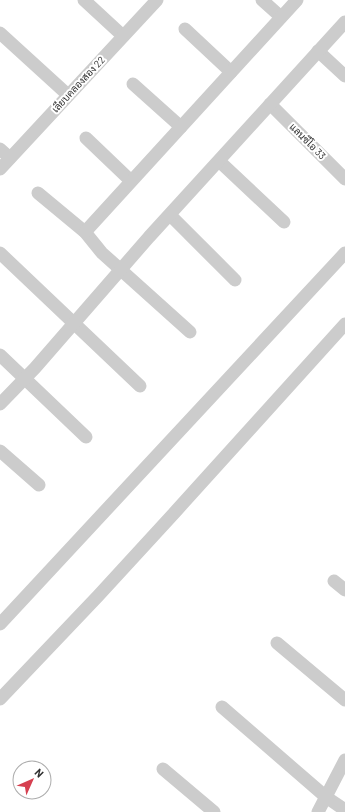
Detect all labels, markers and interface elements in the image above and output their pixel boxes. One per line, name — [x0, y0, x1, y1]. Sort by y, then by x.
street label: เลียบคลองสอง 22 — [49, 53, 107, 115]
street label: แลนซีโอ 33 — [287, 120, 329, 162]
north arrow — [12, 760, 52, 800]
text: N — [32, 765, 47, 780]

